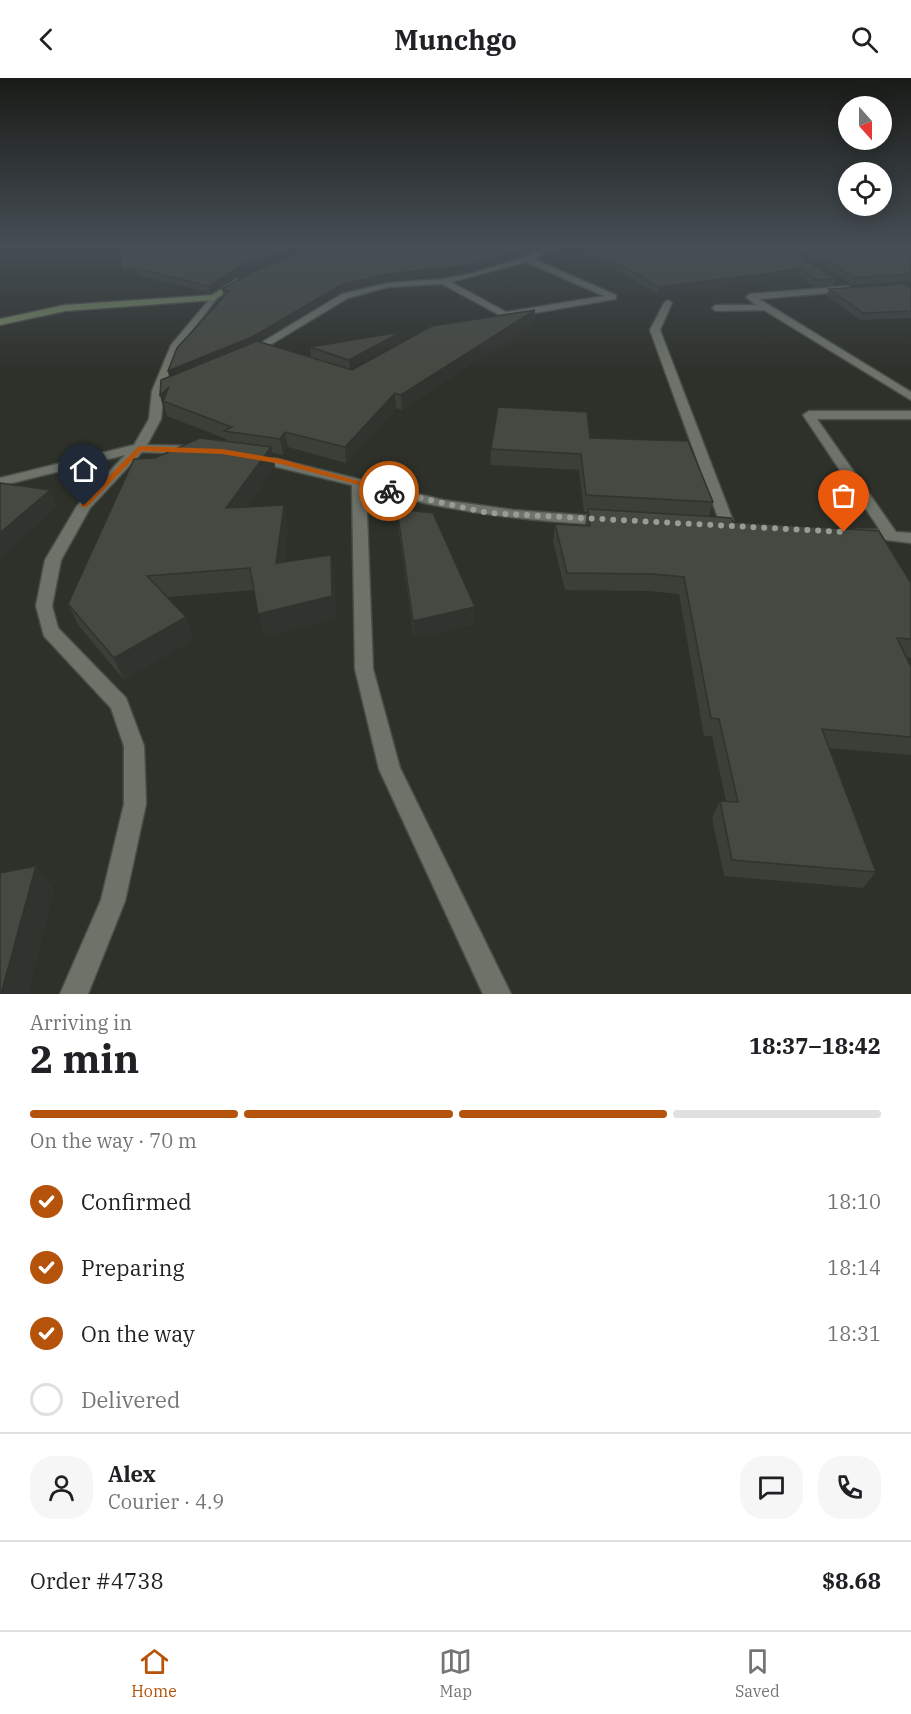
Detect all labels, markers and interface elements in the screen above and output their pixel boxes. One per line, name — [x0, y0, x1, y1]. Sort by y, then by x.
text: Munchgo — [394, 22, 517, 57]
icon: back — [30, 23, 63, 56]
icon: search — [848, 23, 881, 56]
north arrow — [838, 96, 892, 150]
map controls — [838, 96, 892, 216]
button: locate — [838, 162, 892, 216]
pin — [58, 444, 109, 506]
icon: home — [67, 453, 100, 486]
courier — [359, 461, 419, 521]
pin — [818, 470, 869, 532]
icon: bike — [373, 475, 406, 508]
icon: bag — [827, 479, 860, 512]
text: Arriving in — [30, 1009, 132, 1036]
text: 18:37–18:42 — [749, 1031, 881, 1060]
text: 2 min — [30, 1033, 139, 1084]
text: On the way · 70 m — [30, 1127, 197, 1154]
icon: check — [30, 1185, 63, 1218]
text: Confirmed — [81, 1187, 192, 1216]
text: 18:10 — [827, 1188, 881, 1215]
icon: check — [30, 1251, 63, 1284]
text: Preparing — [81, 1253, 185, 1282]
text: 18:14 — [827, 1254, 881, 1281]
icon: check — [30, 1317, 63, 1350]
text: On the way — [81, 1319, 195, 1348]
text: 18:31 — [827, 1320, 881, 1347]
text: Delivered — [81, 1385, 180, 1414]
button: person — [30, 1456, 93, 1519]
button: chat — [740, 1456, 803, 1519]
button: phone — [818, 1456, 881, 1519]
text: Alex — [108, 1459, 156, 1488]
text: Courier · 4.9 — [108, 1488, 224, 1515]
text: Order #4738 — [30, 1566, 164, 1595]
text: $8.68 — [822, 1566, 881, 1595]
tab: Home — [131, 1645, 177, 1701]
tab: Map — [439, 1645, 472, 1701]
tab: Saved — [735, 1645, 780, 1701]

